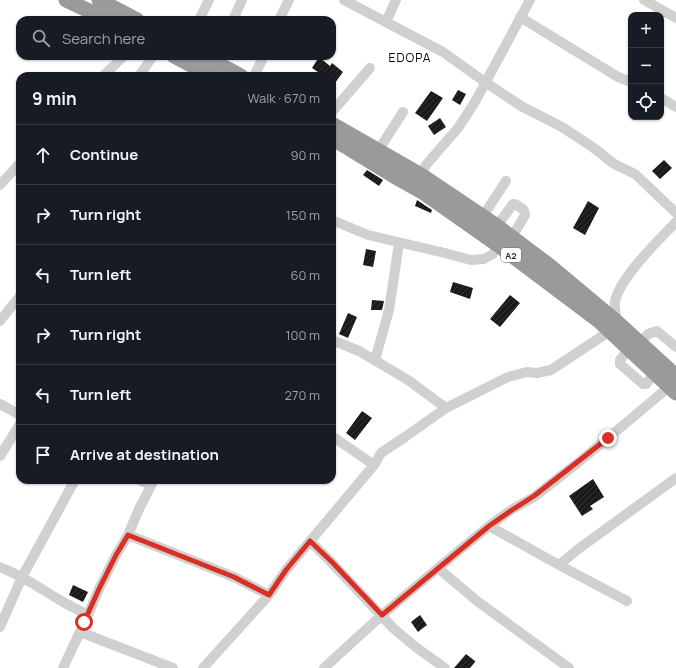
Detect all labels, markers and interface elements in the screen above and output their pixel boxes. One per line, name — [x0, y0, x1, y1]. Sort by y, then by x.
map controls — [628, 12, 664, 120]
button: + — [628, 12, 664, 48]
search box — [16, 16, 336, 60]
icon: search — [30, 27, 52, 49]
text: Search here — [62, 28, 145, 49]
button: − — [628, 48, 664, 84]
district label: EDOPA — [389, 49, 431, 66]
button: locate — [628, 84, 664, 120]
text: 9 min — [32, 87, 77, 110]
text: Walk · 670 m — [247, 89, 320, 107]
icon: ahead — [32, 144, 54, 166]
text: Continue — [70, 144, 138, 165]
text: 90 m — [290, 146, 320, 164]
icon: right — [32, 204, 54, 226]
text: Turn right — [70, 204, 141, 225]
text: 150 m — [286, 206, 320, 224]
road number: A2 — [501, 248, 521, 262]
icon: left — [32, 264, 54, 286]
text: Turn left — [70, 264, 132, 285]
text: 60 m — [290, 266, 320, 284]
icon: right — [32, 324, 54, 346]
text: Turn right — [70, 324, 141, 345]
text: 100 m — [285, 326, 320, 344]
icon: left — [32, 384, 54, 406]
text: Turn left — [70, 384, 132, 405]
text: 270 m — [285, 386, 320, 404]
route end — [599, 429, 617, 447]
icon: arrive — [32, 444, 54, 466]
text: Arrive at destination — [70, 444, 219, 465]
route start — [75, 613, 93, 631]

